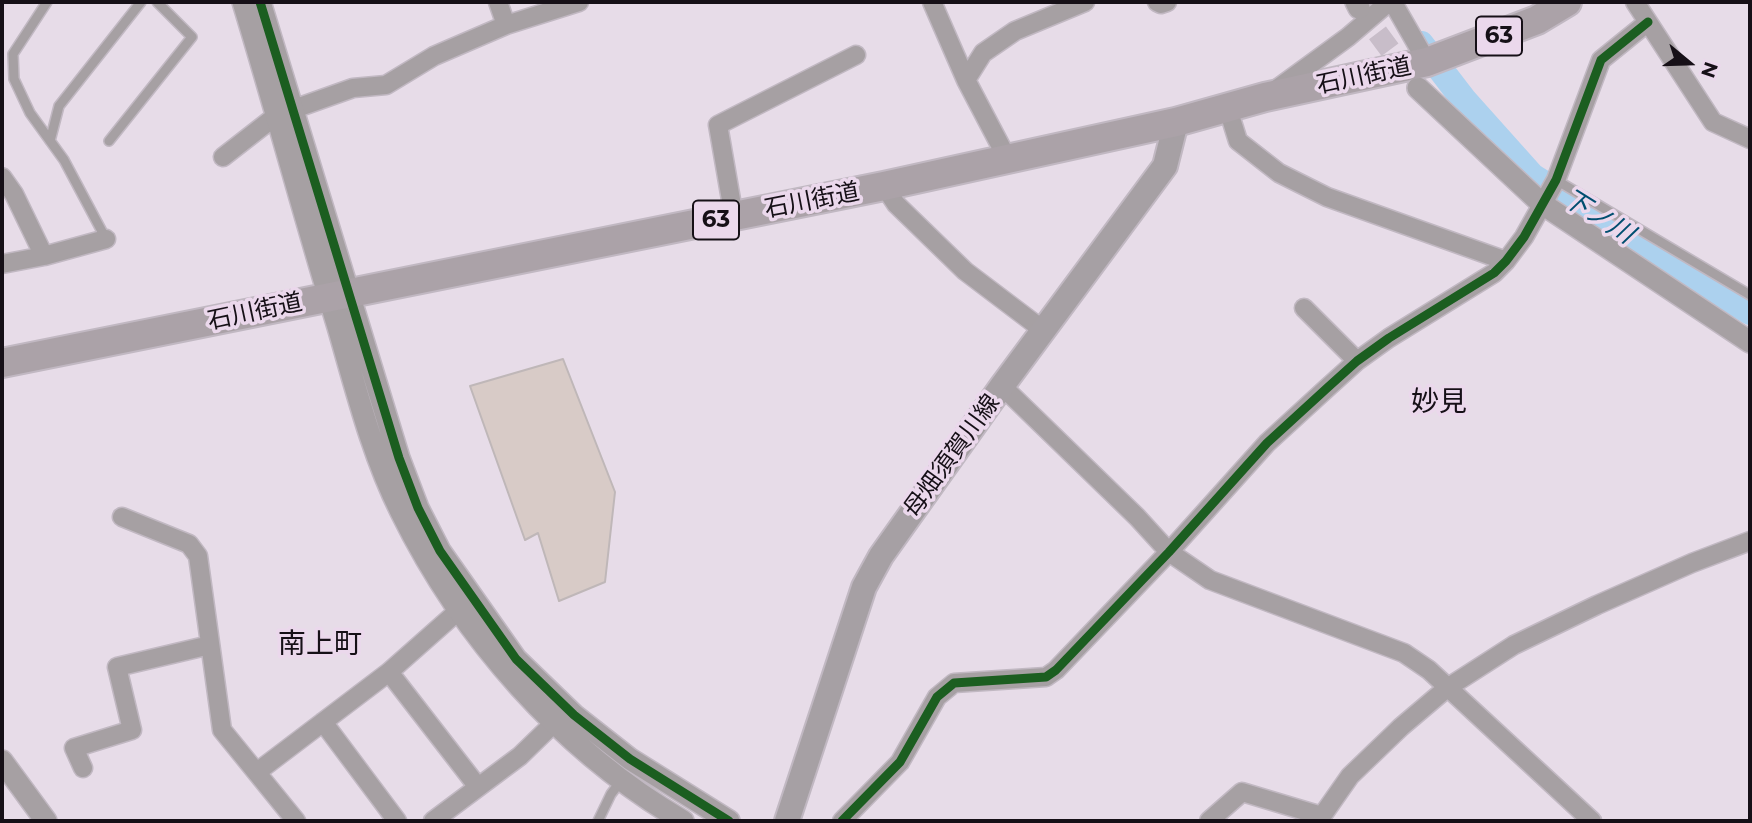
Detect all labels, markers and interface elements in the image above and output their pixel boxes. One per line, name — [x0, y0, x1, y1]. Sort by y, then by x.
road number: 63 — [1476, 17, 1522, 56]
north arrow — [1654, 28, 1724, 98]
street label: 石川街道 — [1314, 52, 1414, 100]
text: N — [1696, 59, 1723, 81]
street label: 石川街道 — [762, 178, 862, 224]
water label: 下ノ川 — [1557, 183, 1639, 251]
road number: 63 — [693, 200, 739, 240]
street label: 石川街道 — [205, 288, 305, 336]
district label: 妙見 — [1411, 386, 1467, 420]
street label: 母畑須賀川線 — [898, 389, 1006, 523]
district label: 南上町 — [278, 628, 362, 662]

